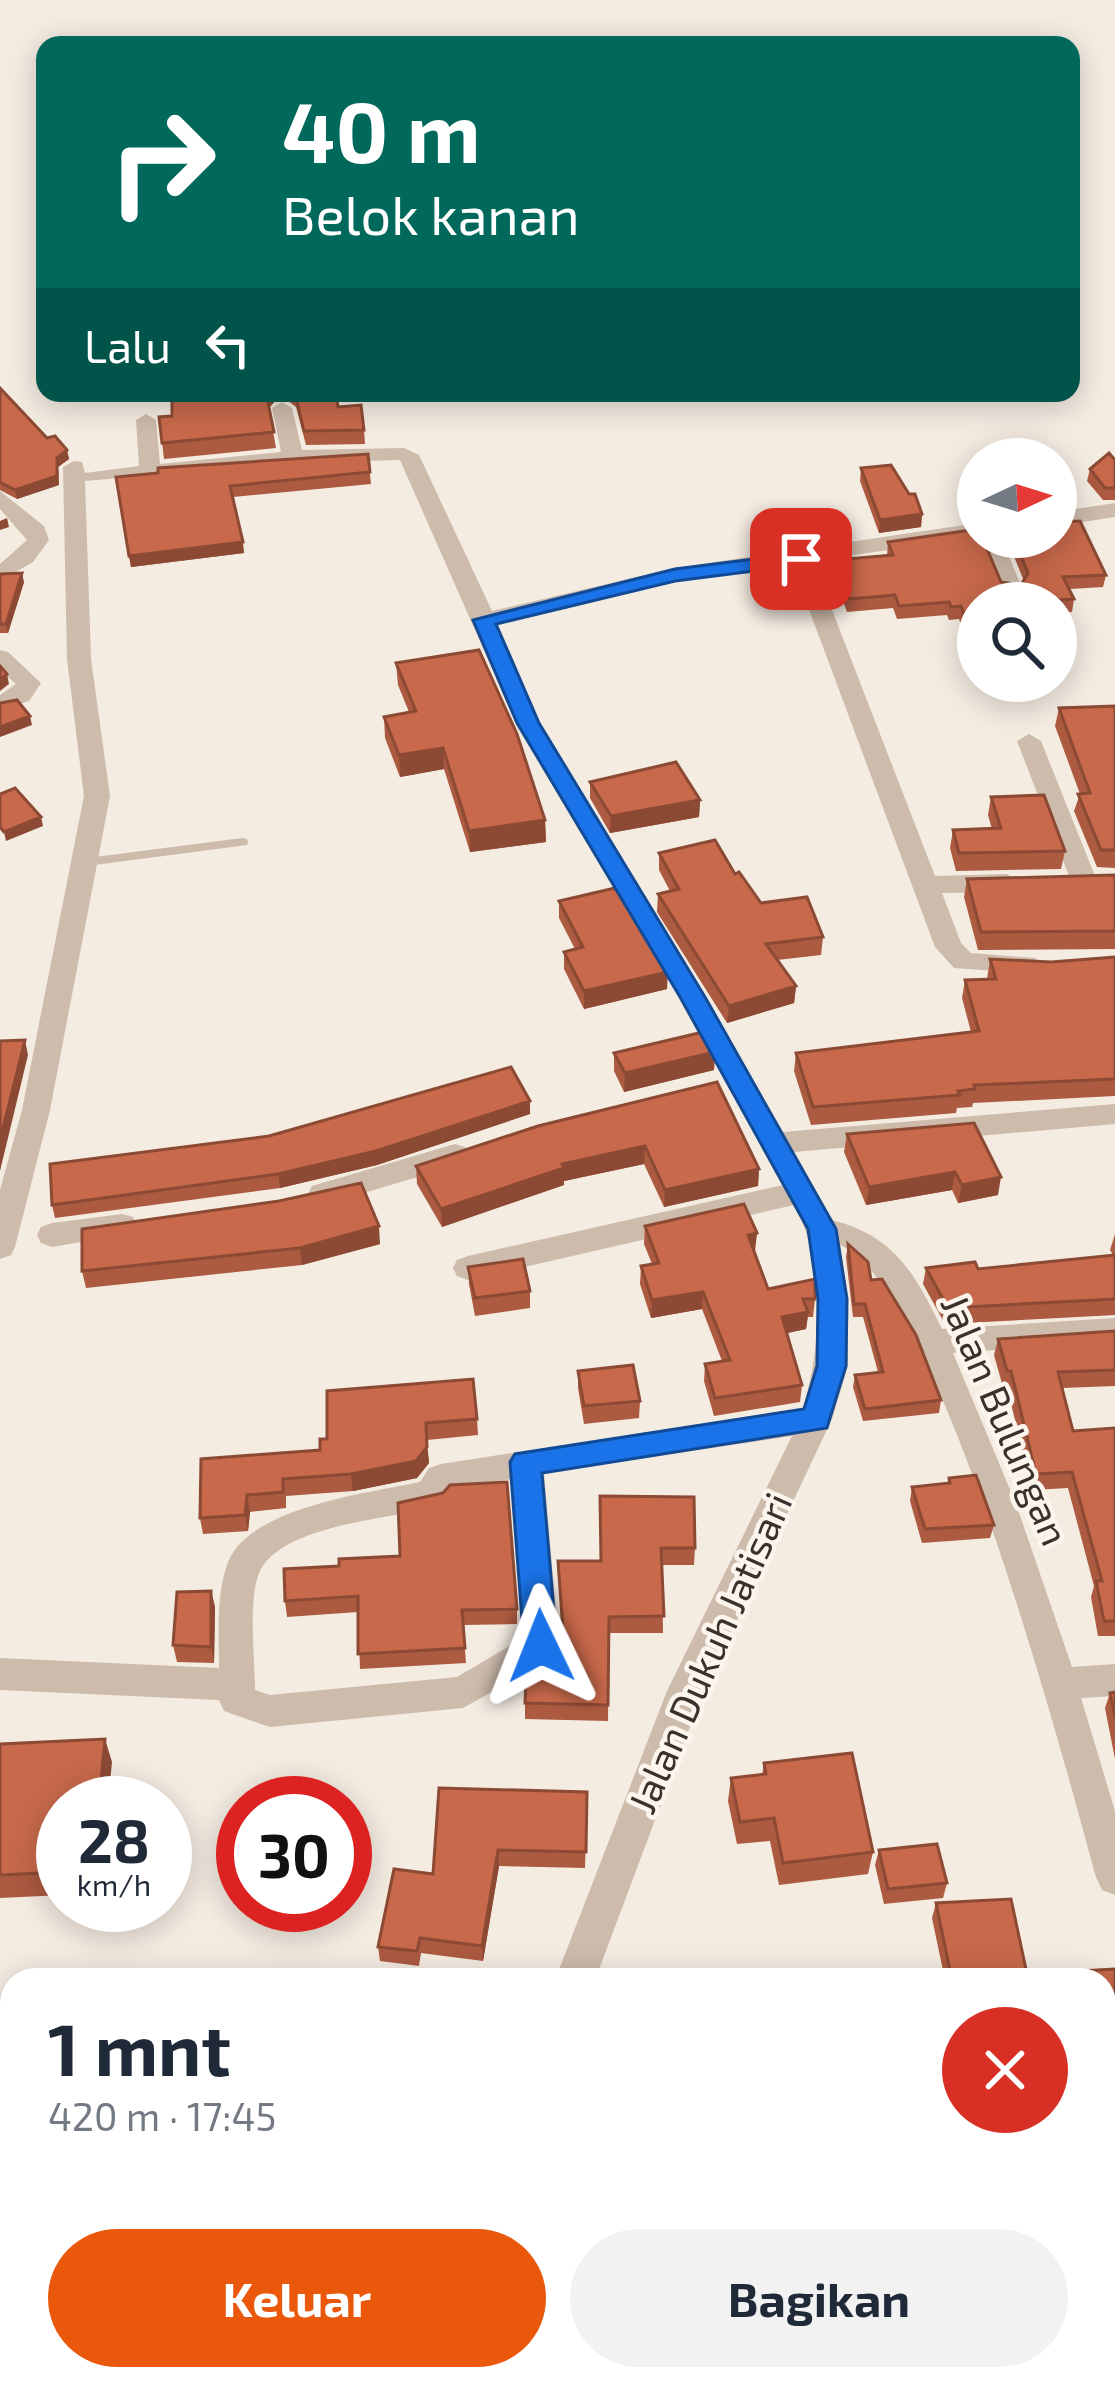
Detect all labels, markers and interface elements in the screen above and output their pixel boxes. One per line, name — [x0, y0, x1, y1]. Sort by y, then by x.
text: 40 m — [282, 79, 481, 180]
icon: right — [84, 84, 240, 240]
text: Belok kanan — [282, 181, 580, 246]
icon: left — [195, 312, 261, 378]
text: Lalu — [84, 318, 171, 372]
north arrow — [957, 438, 1077, 558]
map controls — [957, 438, 1077, 702]
pin — [750, 508, 852, 610]
icon: arrive — [768, 526, 834, 592]
button: search — [957, 582, 1077, 702]
street label: Jalan Bulungan — [932, 1287, 1080, 1552]
street label: Jalan Dukuh Jatisari — [617, 1485, 800, 1820]
position arrow — [478, 1583, 604, 1709]
speed limit sign: 30 — [216, 1776, 372, 1932]
text: 28 — [78, 1803, 150, 1875]
text: km/h — [77, 1866, 151, 1902]
text: 1 mnt — [48, 2004, 231, 2090]
button: close — [942, 2007, 1068, 2133]
text: 420 m · 17:45 — [48, 2092, 276, 2139]
button: Keluar — [48, 2229, 546, 2367]
button: Bagikan — [570, 2229, 1068, 2367]

